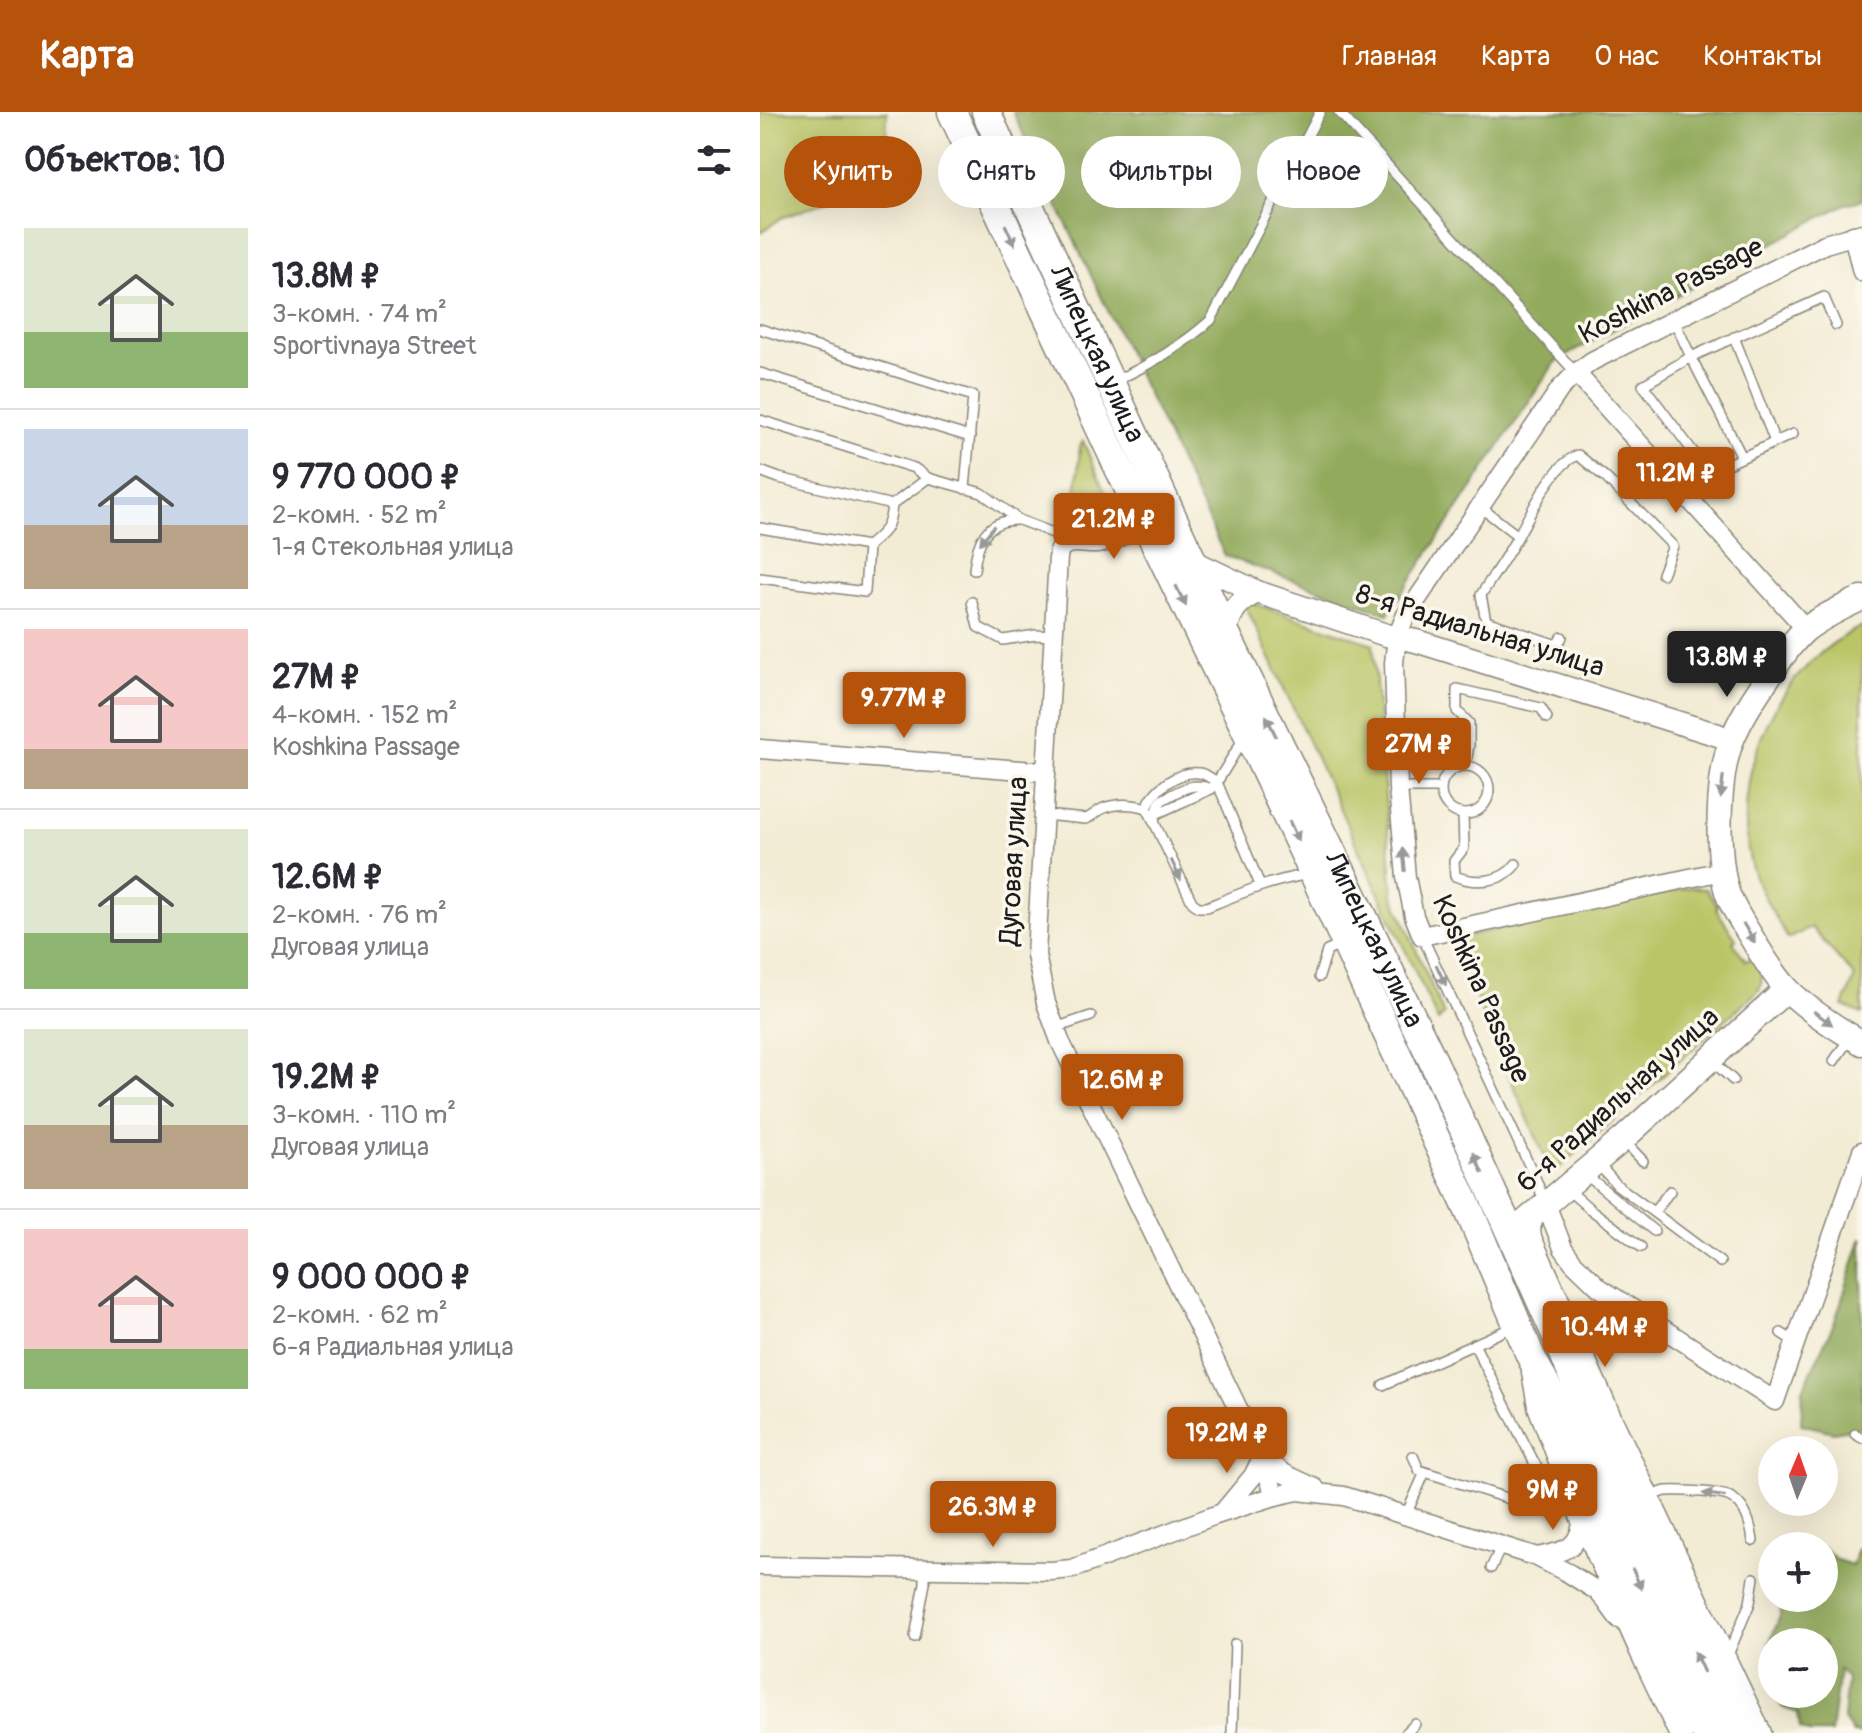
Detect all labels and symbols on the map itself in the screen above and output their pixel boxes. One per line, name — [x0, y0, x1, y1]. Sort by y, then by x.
one-way arrow — [1003, 223, 1017, 247]
street label: Koshkina Passage — [1573, 229, 1769, 352]
street label: Липецкая улица — [1041, 259, 1153, 448]
pin: 11.2M ₽ — [1602, 447, 1750, 515]
pin: 21.2M ₽ — [1040, 493, 1188, 561]
one-way arrow — [979, 525, 996, 546]
street label: 8-я Радиальная улица — [1351, 577, 1609, 685]
one-way arrow — [1175, 585, 1188, 608]
pin: 13.8M ₽ — [1653, 631, 1801, 699]
pin: 9.77M ₽ — [830, 672, 978, 740]
one-way arrow — [1264, 714, 1278, 738]
pin: 27M ₽ — [1363, 718, 1475, 786]
one-way arrow — [1716, 775, 1729, 800]
street label: Дуговая улица — [992, 776, 1036, 947]
one-way arrow — [1287, 819, 1301, 842]
street label: Липецкая улица — [1316, 845, 1432, 1033]
one-way arrow — [1397, 847, 1410, 872]
one-way arrow — [1169, 858, 1183, 881]
street label: Koshkina Passage — [1424, 890, 1538, 1089]
one-way arrow — [1742, 922, 1756, 944]
one-way arrow — [1434, 964, 1447, 987]
street label: 6-я Радиальная улица — [1510, 1000, 1726, 1200]
one-way arrow — [1812, 1010, 1834, 1026]
pin: 12.6M ₽ — [1048, 1054, 1196, 1122]
one-way arrow — [1472, 1151, 1485, 1175]
pin: 10.4M ₽ — [1531, 1301, 1679, 1369]
pin: 19.2M ₽ — [1153, 1407, 1301, 1475]
north arrow — [1758, 1436, 1838, 1516]
pin: 9M ₽ — [1506, 1464, 1600, 1532]
pin: 26.3M ₽ — [919, 1481, 1067, 1549]
one-way arrow — [1701, 1488, 1726, 1501]
one-way arrow — [1630, 1568, 1643, 1591]
one-way arrow — [1692, 1651, 1706, 1674]

